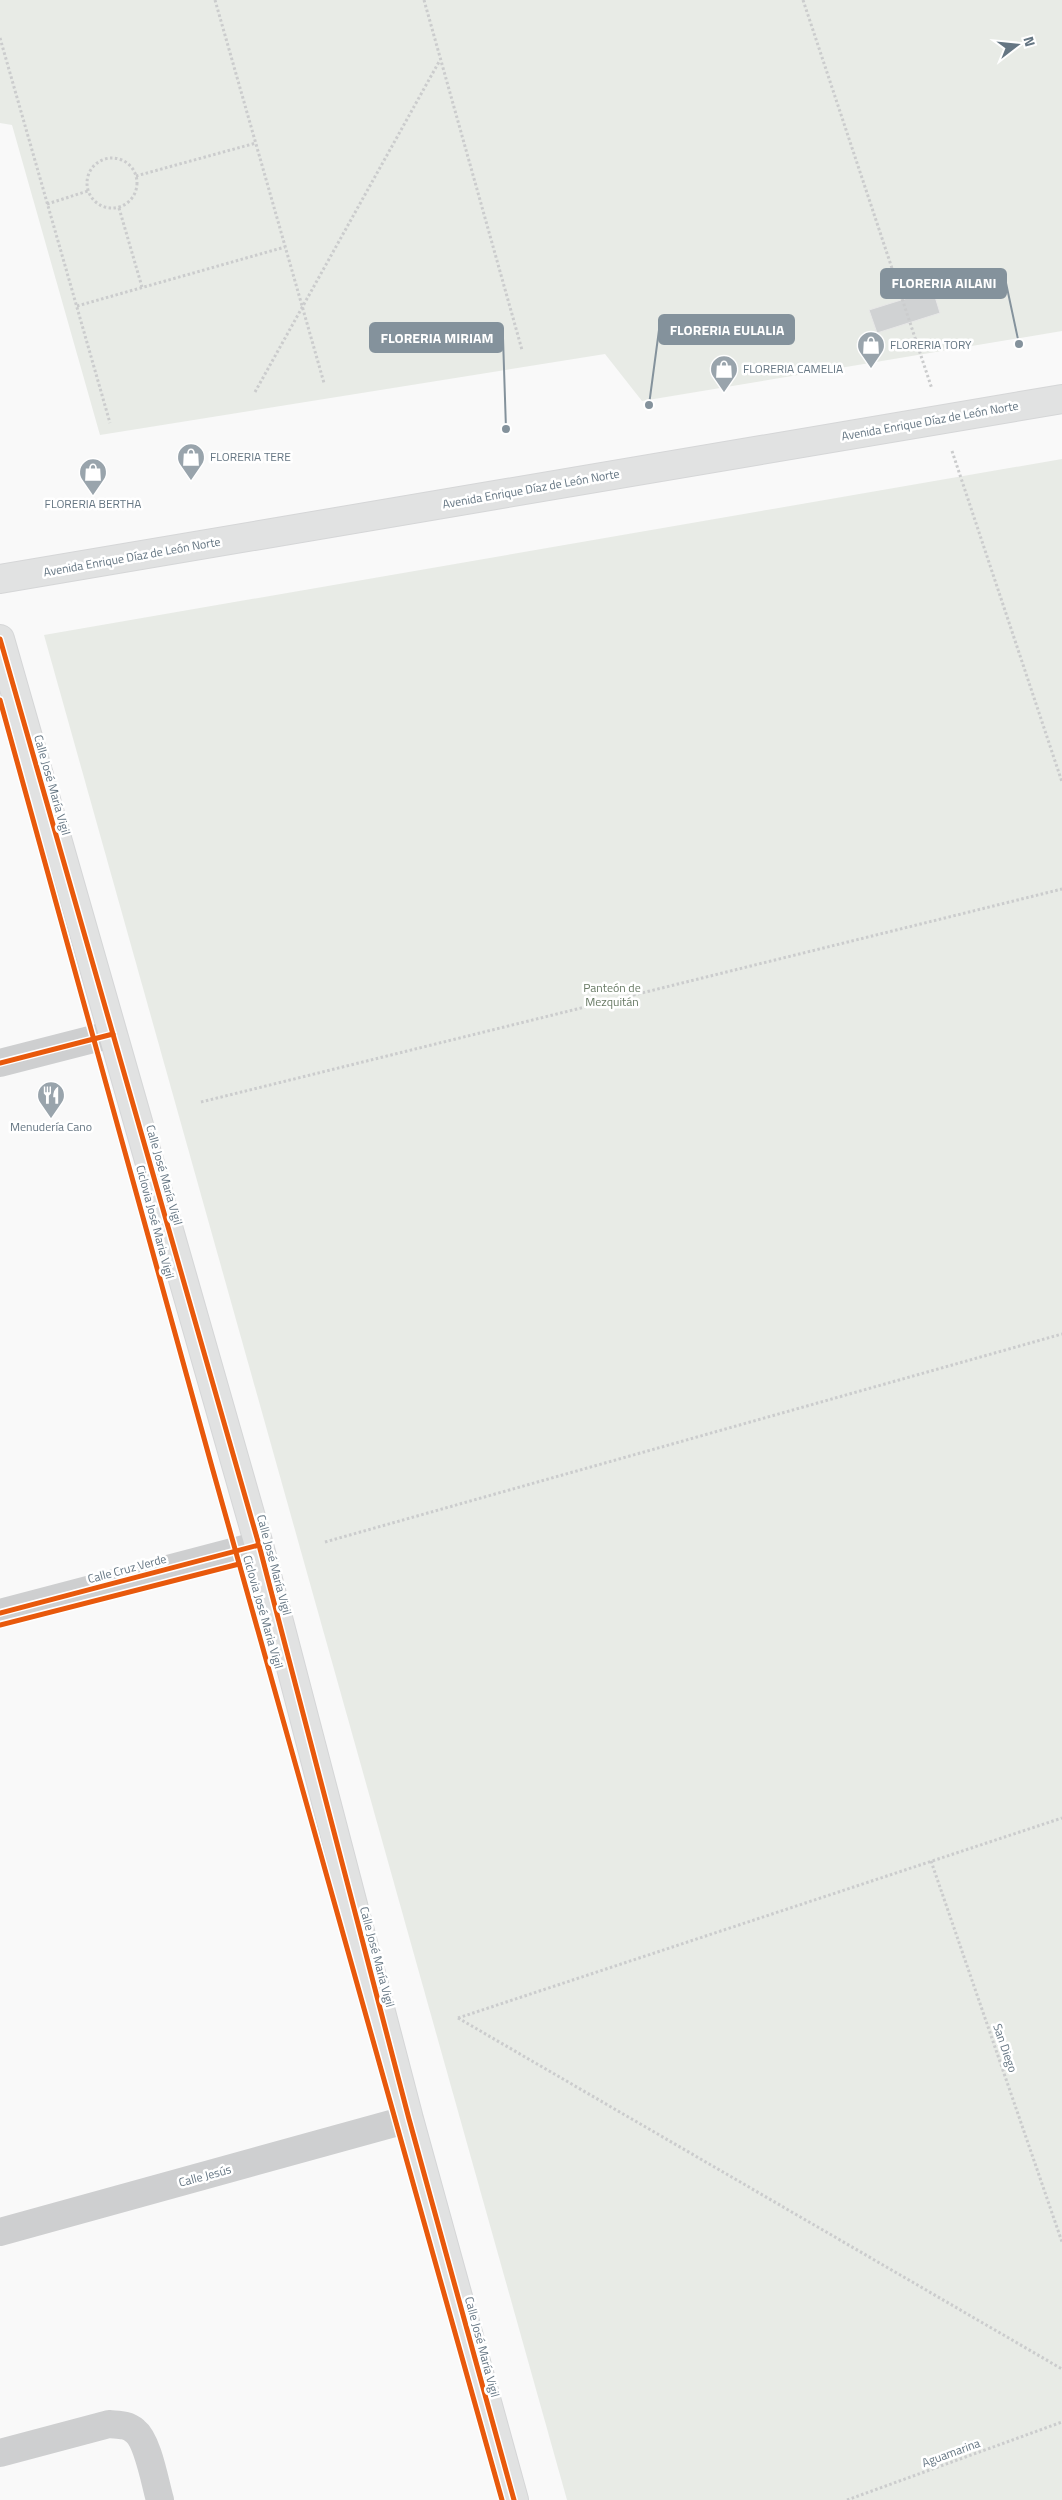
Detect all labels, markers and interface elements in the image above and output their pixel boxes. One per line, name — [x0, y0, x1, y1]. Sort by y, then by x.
north arrow — [992, 20, 1042, 70]
text: N — [1019, 34, 1041, 49]
callout: FLORERIA AILANI — [881, 269, 1006, 298]
text: FLORERIA AILANI — [892, 272, 996, 293]
callout: FLORERIA EULALIA — [659, 315, 794, 344]
text: FLORERIA EULALIA — [670, 319, 785, 340]
callout: FLORERIA MIRIAM — [370, 323, 503, 352]
text: FLORERIA MIRIAM — [381, 327, 493, 348]
shop icon: FLORERIA TORY — [856, 330, 886, 369]
place label: FLORERIA TORY — [890, 335, 972, 354]
shop icon: FLORERIA CAMELIA — [709, 354, 739, 393]
place label: FLORERIA CAMELIA — [743, 359, 843, 378]
street label: Avenida Enrique Díaz de León Norte — [840, 396, 1020, 445]
shop icon: FLORERIA TERE — [176, 442, 206, 481]
place label: FLORERIA TERE — [210, 447, 291, 466]
shop icon: FLORERIA BERTHA — [78, 457, 108, 496]
street label: Avenida Enrique Díaz de León Norte — [441, 464, 621, 513]
place label: FLORERIA BERTHA — [45, 494, 141, 513]
street label: Avenida Enrique Díaz de León Norte — [42, 532, 222, 581]
street label: Calle José María Vigil — [29, 732, 76, 837]
park label: Panteón de Mezquitán — [583, 978, 641, 1011]
restaurant icon: Menudería Cano — [36, 1080, 66, 1119]
place label: Menudería Cano — [10, 1117, 92, 1136]
street label: Calle José María Vigil — [141, 1122, 188, 1227]
street label: Ciclovia José Maria Vigil — [131, 1163, 180, 1281]
street label: Calle José María Vigil — [252, 1512, 297, 1617]
street label: Calle Cruz Verde — [85, 1549, 168, 1588]
street label: Ciclovia José Maria Vigil — [238, 1553, 289, 1671]
street label: Calle José María Vigil — [355, 1904, 400, 2009]
street label: San Diego — [988, 2021, 1023, 2075]
street label: Calle Jesús — [176, 2159, 234, 2192]
street label: Calle José María Vigil — [460, 2294, 505, 2399]
street label: Aguamarina — [919, 2433, 983, 2472]

